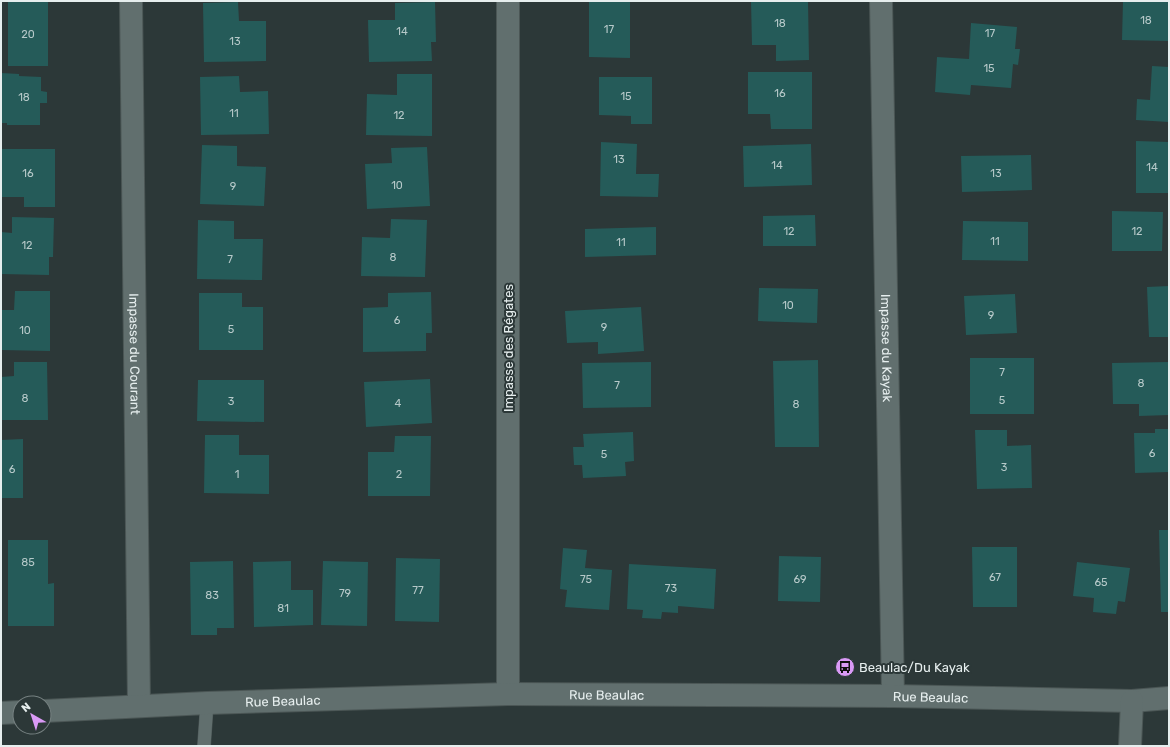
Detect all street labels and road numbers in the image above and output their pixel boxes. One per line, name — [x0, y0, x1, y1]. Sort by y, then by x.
street label: Impasse des Régates — [501, 284, 517, 412]
street label: Impasse du Courant — [127, 293, 143, 415]
street label: Impasse du Kayak — [879, 294, 895, 402]
street label: Rue Beaulac — [569, 687, 644, 702]
street label: Rue Beaulac — [893, 689, 968, 705]
street label: Rue Beaulac — [245, 692, 321, 709]

